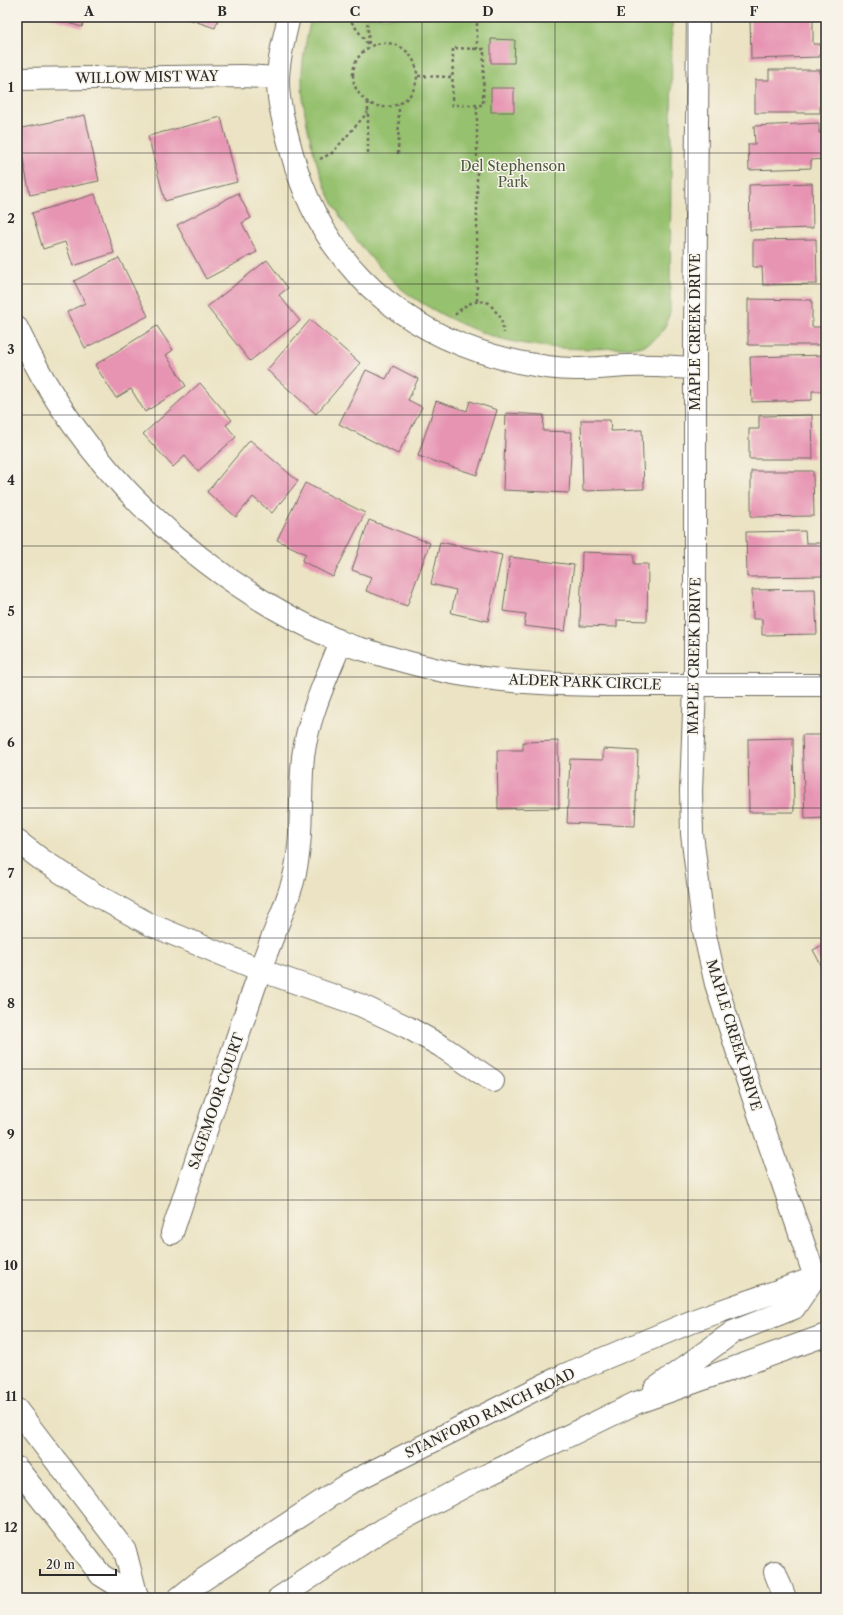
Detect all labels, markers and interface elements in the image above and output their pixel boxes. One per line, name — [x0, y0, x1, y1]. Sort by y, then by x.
text: A — [83, 3, 95, 19]
text: B — [217, 3, 227, 19]
text: C — [350, 3, 360, 19]
text: D — [482, 3, 494, 19]
text: E — [616, 3, 626, 19]
text: F — [750, 3, 759, 19]
street label: WILLOW MIST WAY — [74, 67, 220, 87]
text: 1 — [8, 79, 14, 95]
park label: Del Stephenson Park — [460, 157, 566, 191]
text: 2 — [7, 210, 15, 226]
street label: MAPLE CREEK DRIVE — [686, 253, 704, 411]
text: 3 — [7, 341, 15, 357]
text: 4 — [7, 472, 15, 488]
street label: MAPLE CREEK DRIVE — [684, 577, 704, 735]
text: 5 — [7, 603, 15, 619]
street label: ALDER PARK CIRCLE — [507, 670, 662, 694]
text: 6 — [7, 734, 15, 750]
text: 7 — [8, 865, 15, 881]
street label: MAPLE CREEK DRIVE — [702, 957, 766, 1113]
text: 8 — [7, 995, 15, 1011]
street label: SAGEMOOR COURT — [184, 1030, 248, 1172]
text: 9 — [7, 1126, 15, 1142]
text: 10 — [4, 1257, 18, 1273]
street label: STANFORD RANCH ROAD — [402, 1364, 578, 1462]
text: 11 — [5, 1388, 17, 1404]
text: 12 — [4, 1519, 18, 1535]
scale bar — [40, 1551, 116, 1577]
text: 20 m — [46, 1557, 75, 1572]

